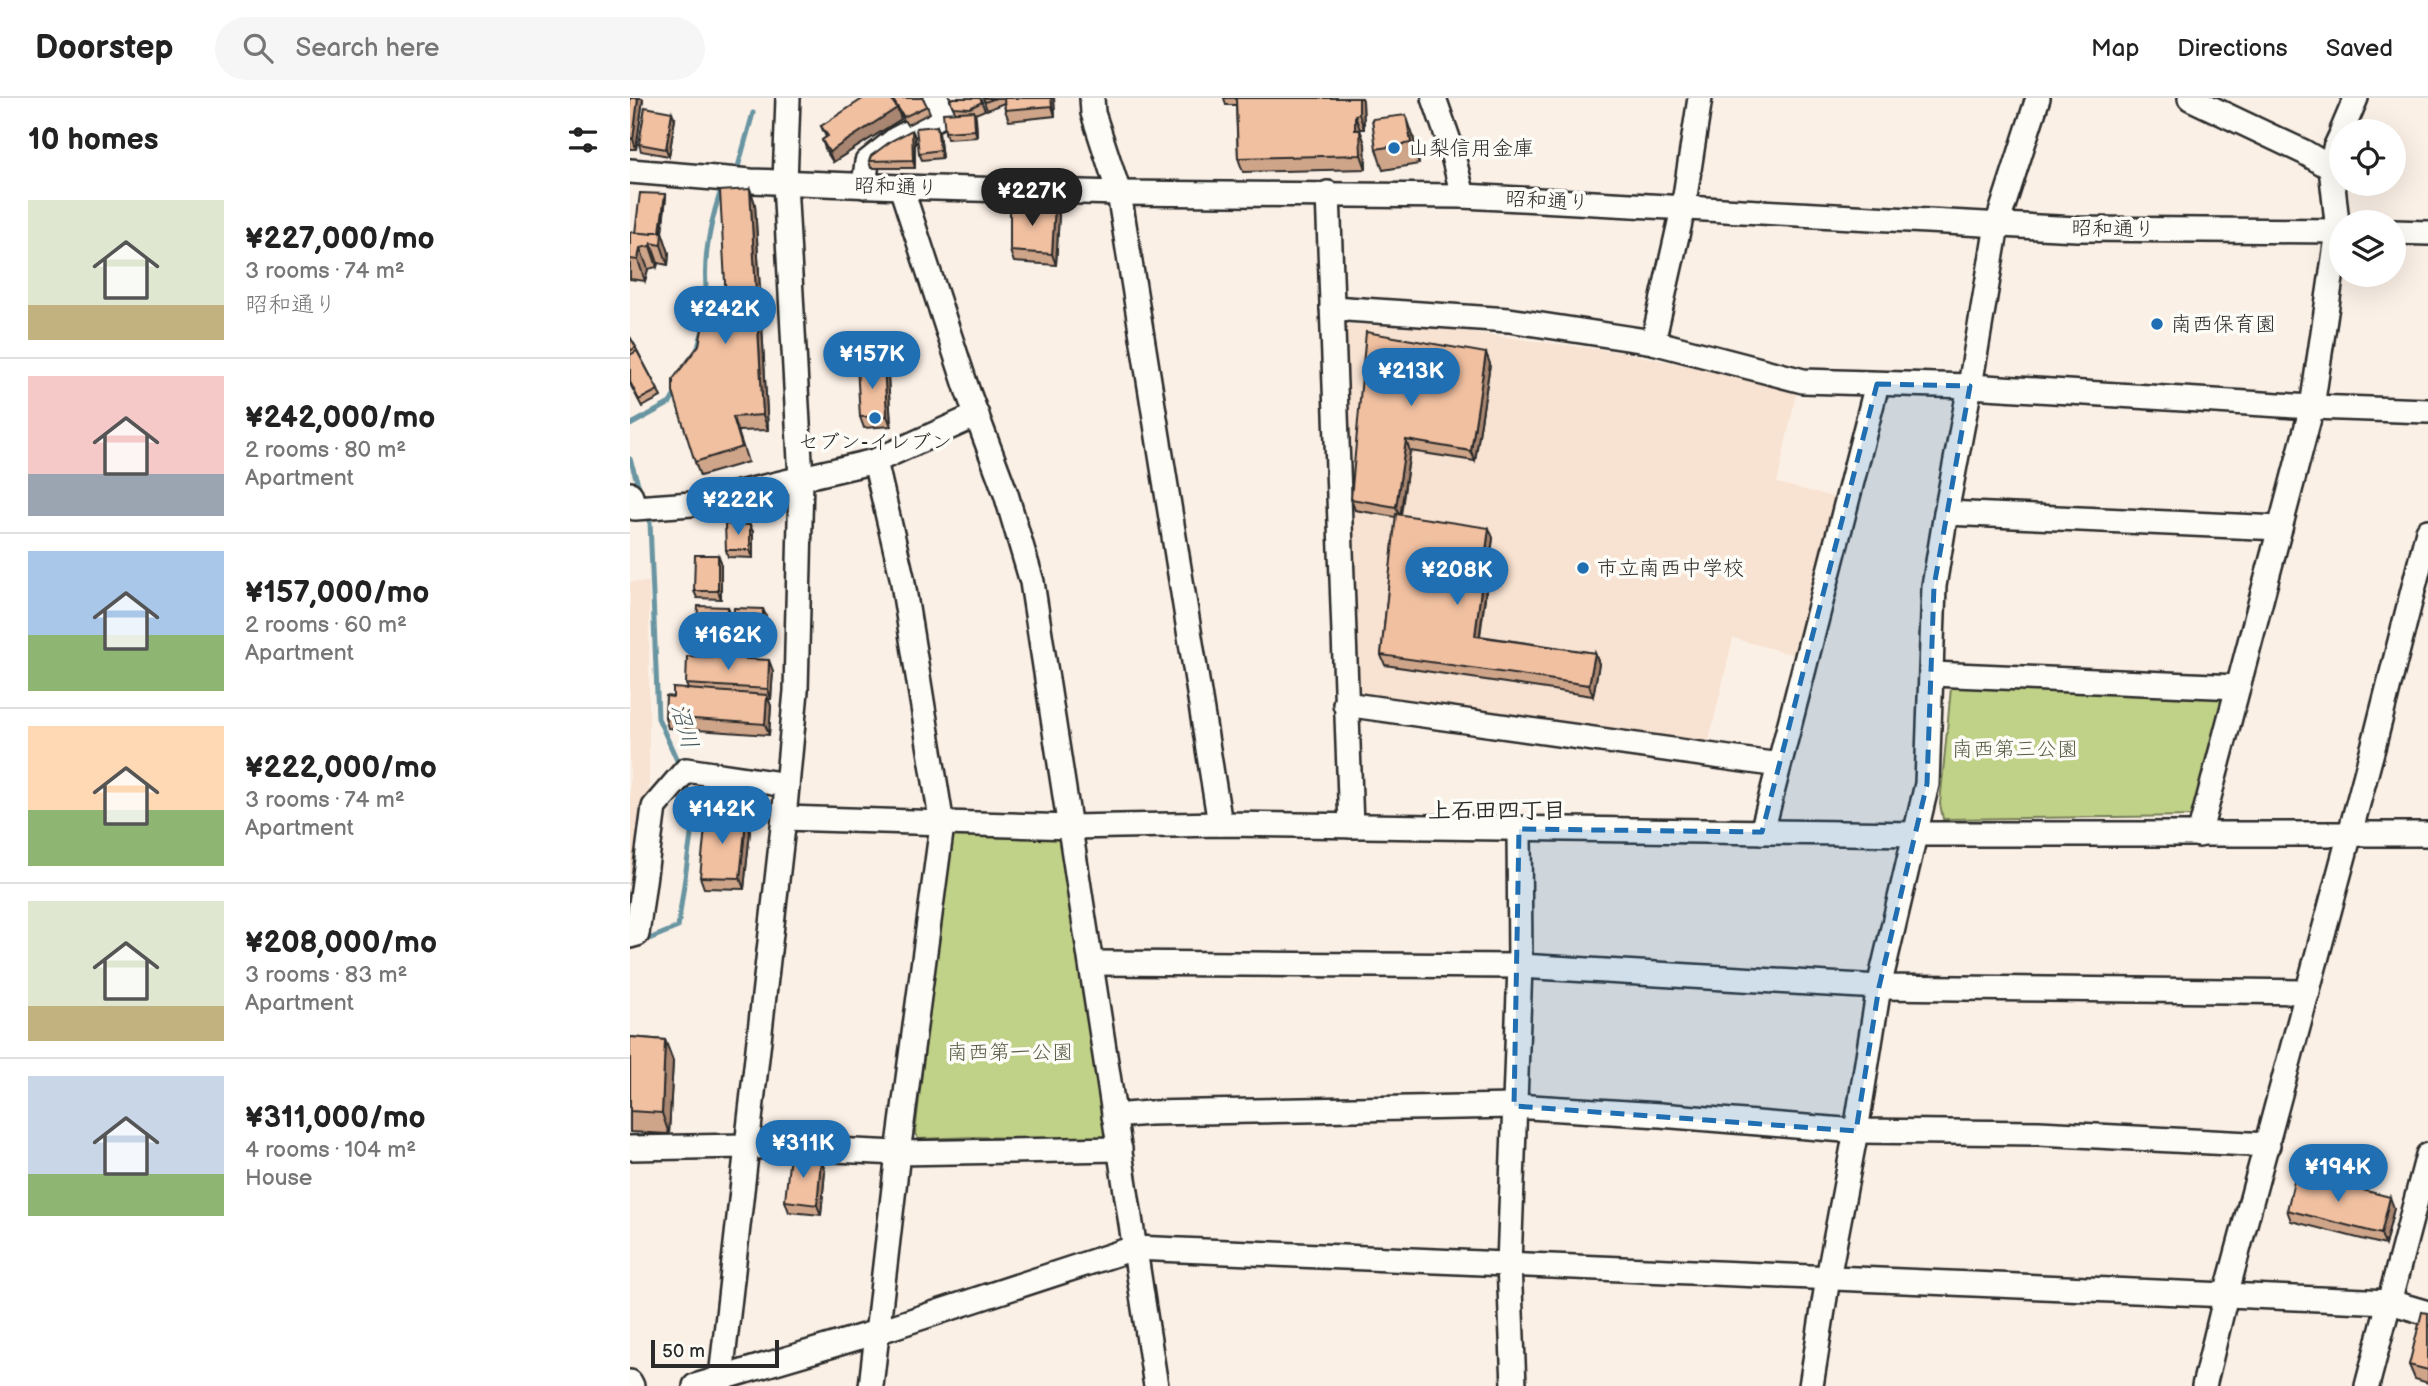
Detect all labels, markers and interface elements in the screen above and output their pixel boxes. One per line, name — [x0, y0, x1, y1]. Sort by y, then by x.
search box — [215, 17, 705, 80]
text: Doorstep — [35, 28, 173, 68]
icon: search — [239, 29, 277, 67]
text: Search here — [295, 33, 439, 64]
text: Map — [2091, 34, 2139, 63]
text: Directions — [2177, 34, 2288, 63]
text: Saved — [2326, 34, 2393, 63]
map controls — [2329, 119, 2406, 287]
button: locate — [2329, 119, 2406, 196]
icon: filters — [564, 121, 602, 159]
text: 10 homes — [28, 122, 159, 158]
place label: 山梨信用金庫 — [1408, 136, 1534, 161]
marker: 山梨信用金庫 — [1386, 140, 1402, 156]
pin: ¥227K — [983, 169, 1081, 228]
street label: 昭和通り — [854, 173, 938, 201]
text: ¥227K — [997, 177, 1067, 205]
street label: 昭和通り — [1504, 186, 1590, 216]
button: layers — [2329, 210, 2406, 287]
street label: 昭和通り — [2071, 216, 2155, 242]
text: ¥227,000/mo — [245, 221, 435, 257]
icon: home — [84, 228, 168, 312]
text: 3 rooms · 74 m² — [245, 257, 405, 285]
pin: ¥242K — [676, 286, 774, 346]
text: 昭和通り — [245, 291, 337, 319]
text: ¥242K — [690, 295, 760, 323]
place label: 南西保育園 — [2171, 312, 2276, 337]
marker: 南西保育園 — [2149, 316, 2165, 332]
pin: ¥157K — [823, 331, 921, 391]
text: ¥157K — [839, 340, 905, 368]
pin: ¥213K — [1362, 348, 1460, 408]
text: ¥213K — [1378, 357, 1444, 385]
text: ¥242,000/mo — [245, 400, 435, 436]
icon: home — [84, 404, 168, 488]
marker: セブン-イレブン — [867, 410, 883, 426]
place label: セブン-イレブン — [798, 430, 952, 455]
text: 2 rooms · 80 m² — [245, 436, 406, 464]
text: Apartment — [245, 464, 354, 492]
pin: ¥222K — [689, 478, 787, 537]
text: ¥222K — [702, 486, 774, 514]
pin: ¥208K — [1408, 547, 1506, 607]
text: ¥208K — [1421, 556, 1493, 584]
place label: 市立南西中学校 — [1597, 556, 1744, 581]
marker: 市立南西中学校 — [1575, 560, 1591, 576]
text: ¥157,000/mo — [245, 575, 429, 611]
icon: home — [84, 579, 168, 663]
text: 2 rooms · 60 m² — [245, 611, 407, 639]
pin: ¥162K — [679, 612, 777, 672]
text: ¥162K — [694, 621, 762, 649]
text: Apartment — [245, 639, 354, 667]
water label: 沼川 — [664, 700, 704, 752]
park label: 南西第三公園 — [1952, 737, 2078, 762]
text: ¥222,000/mo — [245, 750, 437, 786]
icon: home — [84, 754, 168, 838]
text: 3 rooms · 74 m² — [245, 786, 405, 814]
pin: ¥142K — [673, 786, 771, 846]
text: ¥142K — [689, 795, 755, 823]
district label: 上石田四丁目 — [1428, 797, 1566, 825]
text: Apartment — [245, 814, 354, 842]
text: ¥208,000/mo — [245, 925, 437, 961]
icon: home — [84, 929, 168, 1013]
text: 3 rooms · 83 m² — [245, 961, 407, 989]
text: Apartment — [245, 989, 354, 1017]
park label: 南西第一公園 — [947, 1040, 1073, 1065]
text: ¥311,000/mo — [245, 1100, 426, 1136]
icon: home — [84, 1104, 168, 1188]
pin: ¥311K — [754, 1121, 852, 1180]
text: ¥311K — [772, 1129, 834, 1157]
text: 4 rooms · 104 m² — [245, 1136, 416, 1164]
pin: ¥194K — [2289, 1144, 2387, 1204]
text: ¥194K — [2305, 1153, 2371, 1181]
text: House — [245, 1164, 312, 1192]
scale bar — [651, 1337, 779, 1369]
text: 50 m — [662, 1340, 705, 1363]

